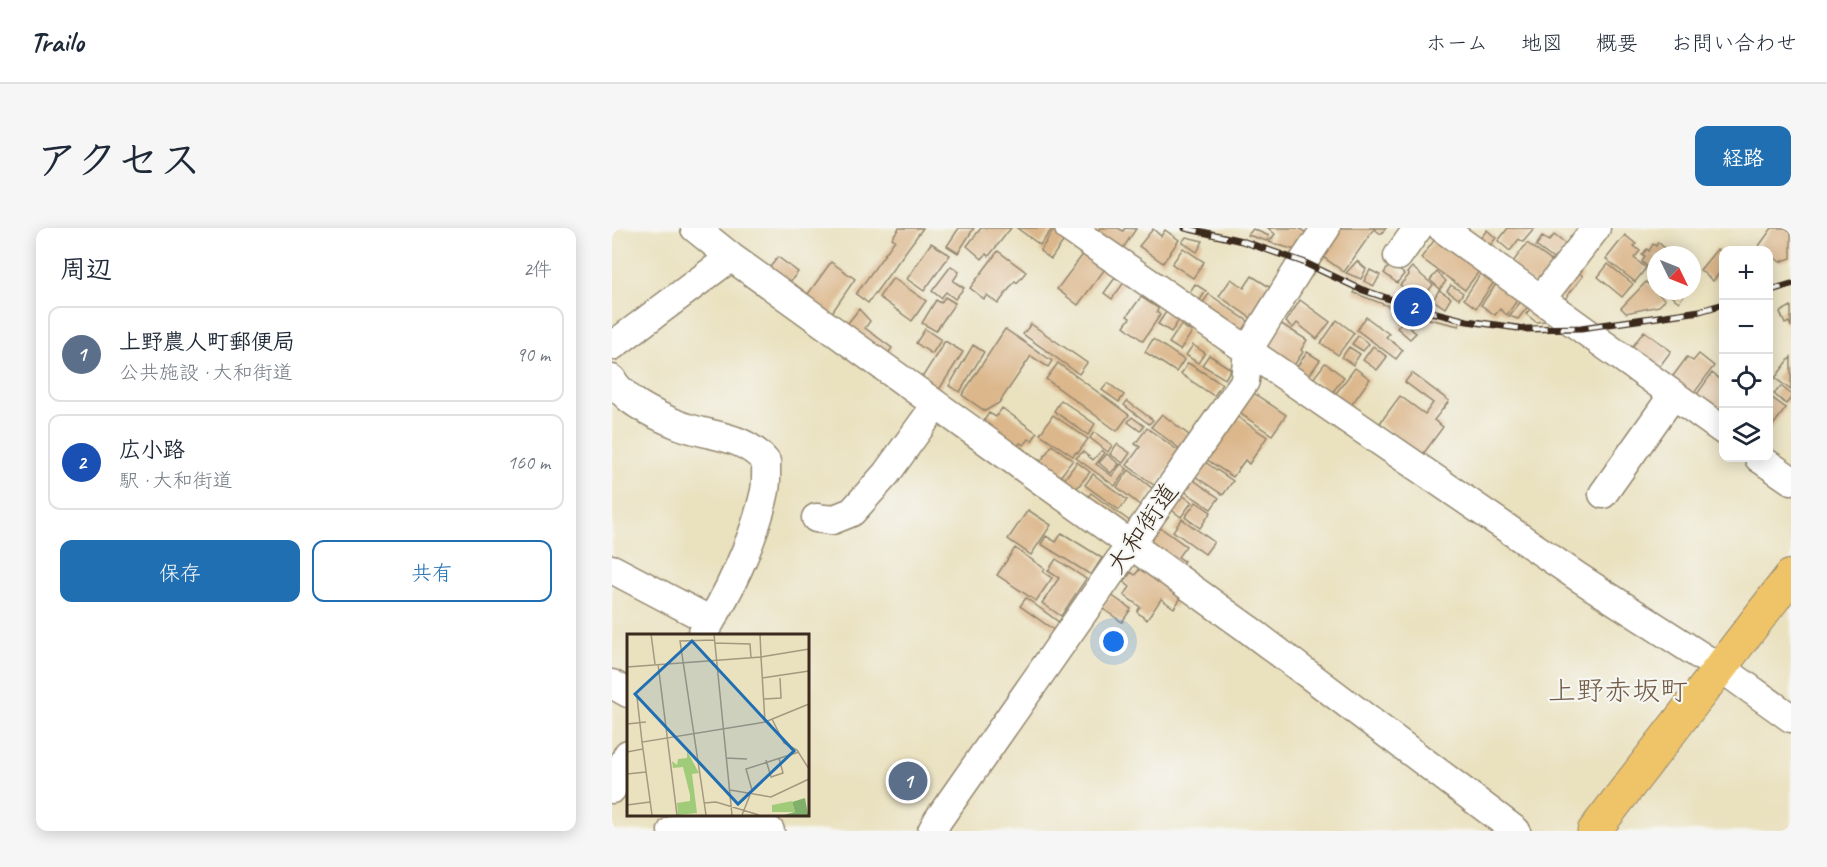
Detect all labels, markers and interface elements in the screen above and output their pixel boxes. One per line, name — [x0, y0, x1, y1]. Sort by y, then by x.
text: Trailo — [30, 24, 84, 59]
text: ホーム — [1426, 30, 1488, 56]
text: 地図 — [1521, 30, 1563, 56]
text: 概要 — [1596, 30, 1638, 56]
text: お問い合わせ — [1671, 30, 1797, 56]
button: 経路 — [1695, 126, 1791, 186]
text: アクセス — [36, 134, 201, 187]
north arrow — [1647, 246, 1701, 300]
map controls — [1719, 246, 1773, 462]
button: + — [1719, 246, 1773, 300]
text: 周辺 — [60, 253, 112, 286]
text: 2件 — [523, 257, 552, 282]
pin: 2 — [1394, 284, 1432, 329]
button: − — [1719, 300, 1773, 354]
text: 上野農人町郵便局 — [119, 328, 295, 356]
text: 1 — [77, 342, 86, 367]
text: 90 m — [516, 342, 550, 367]
button: locate — [1719, 354, 1773, 408]
text: 公共施設 · 大和街道 — [119, 360, 292, 385]
button: layers — [1719, 408, 1773, 462]
text: 広小路 — [119, 436, 185, 464]
text: 2 — [77, 450, 86, 475]
text: 160 m — [507, 450, 550, 475]
text: 駅 · 大和街道 — [119, 468, 232, 493]
street label: 大和街道 — [1099, 476, 1186, 580]
button: 保存 — [60, 540, 300, 602]
button: 共有 — [312, 540, 552, 602]
your location — [1099, 627, 1128, 656]
inset map — [627, 634, 808, 816]
district label: 上野赤坂町 — [1548, 673, 1688, 708]
pin: 1 — [888, 758, 928, 804]

